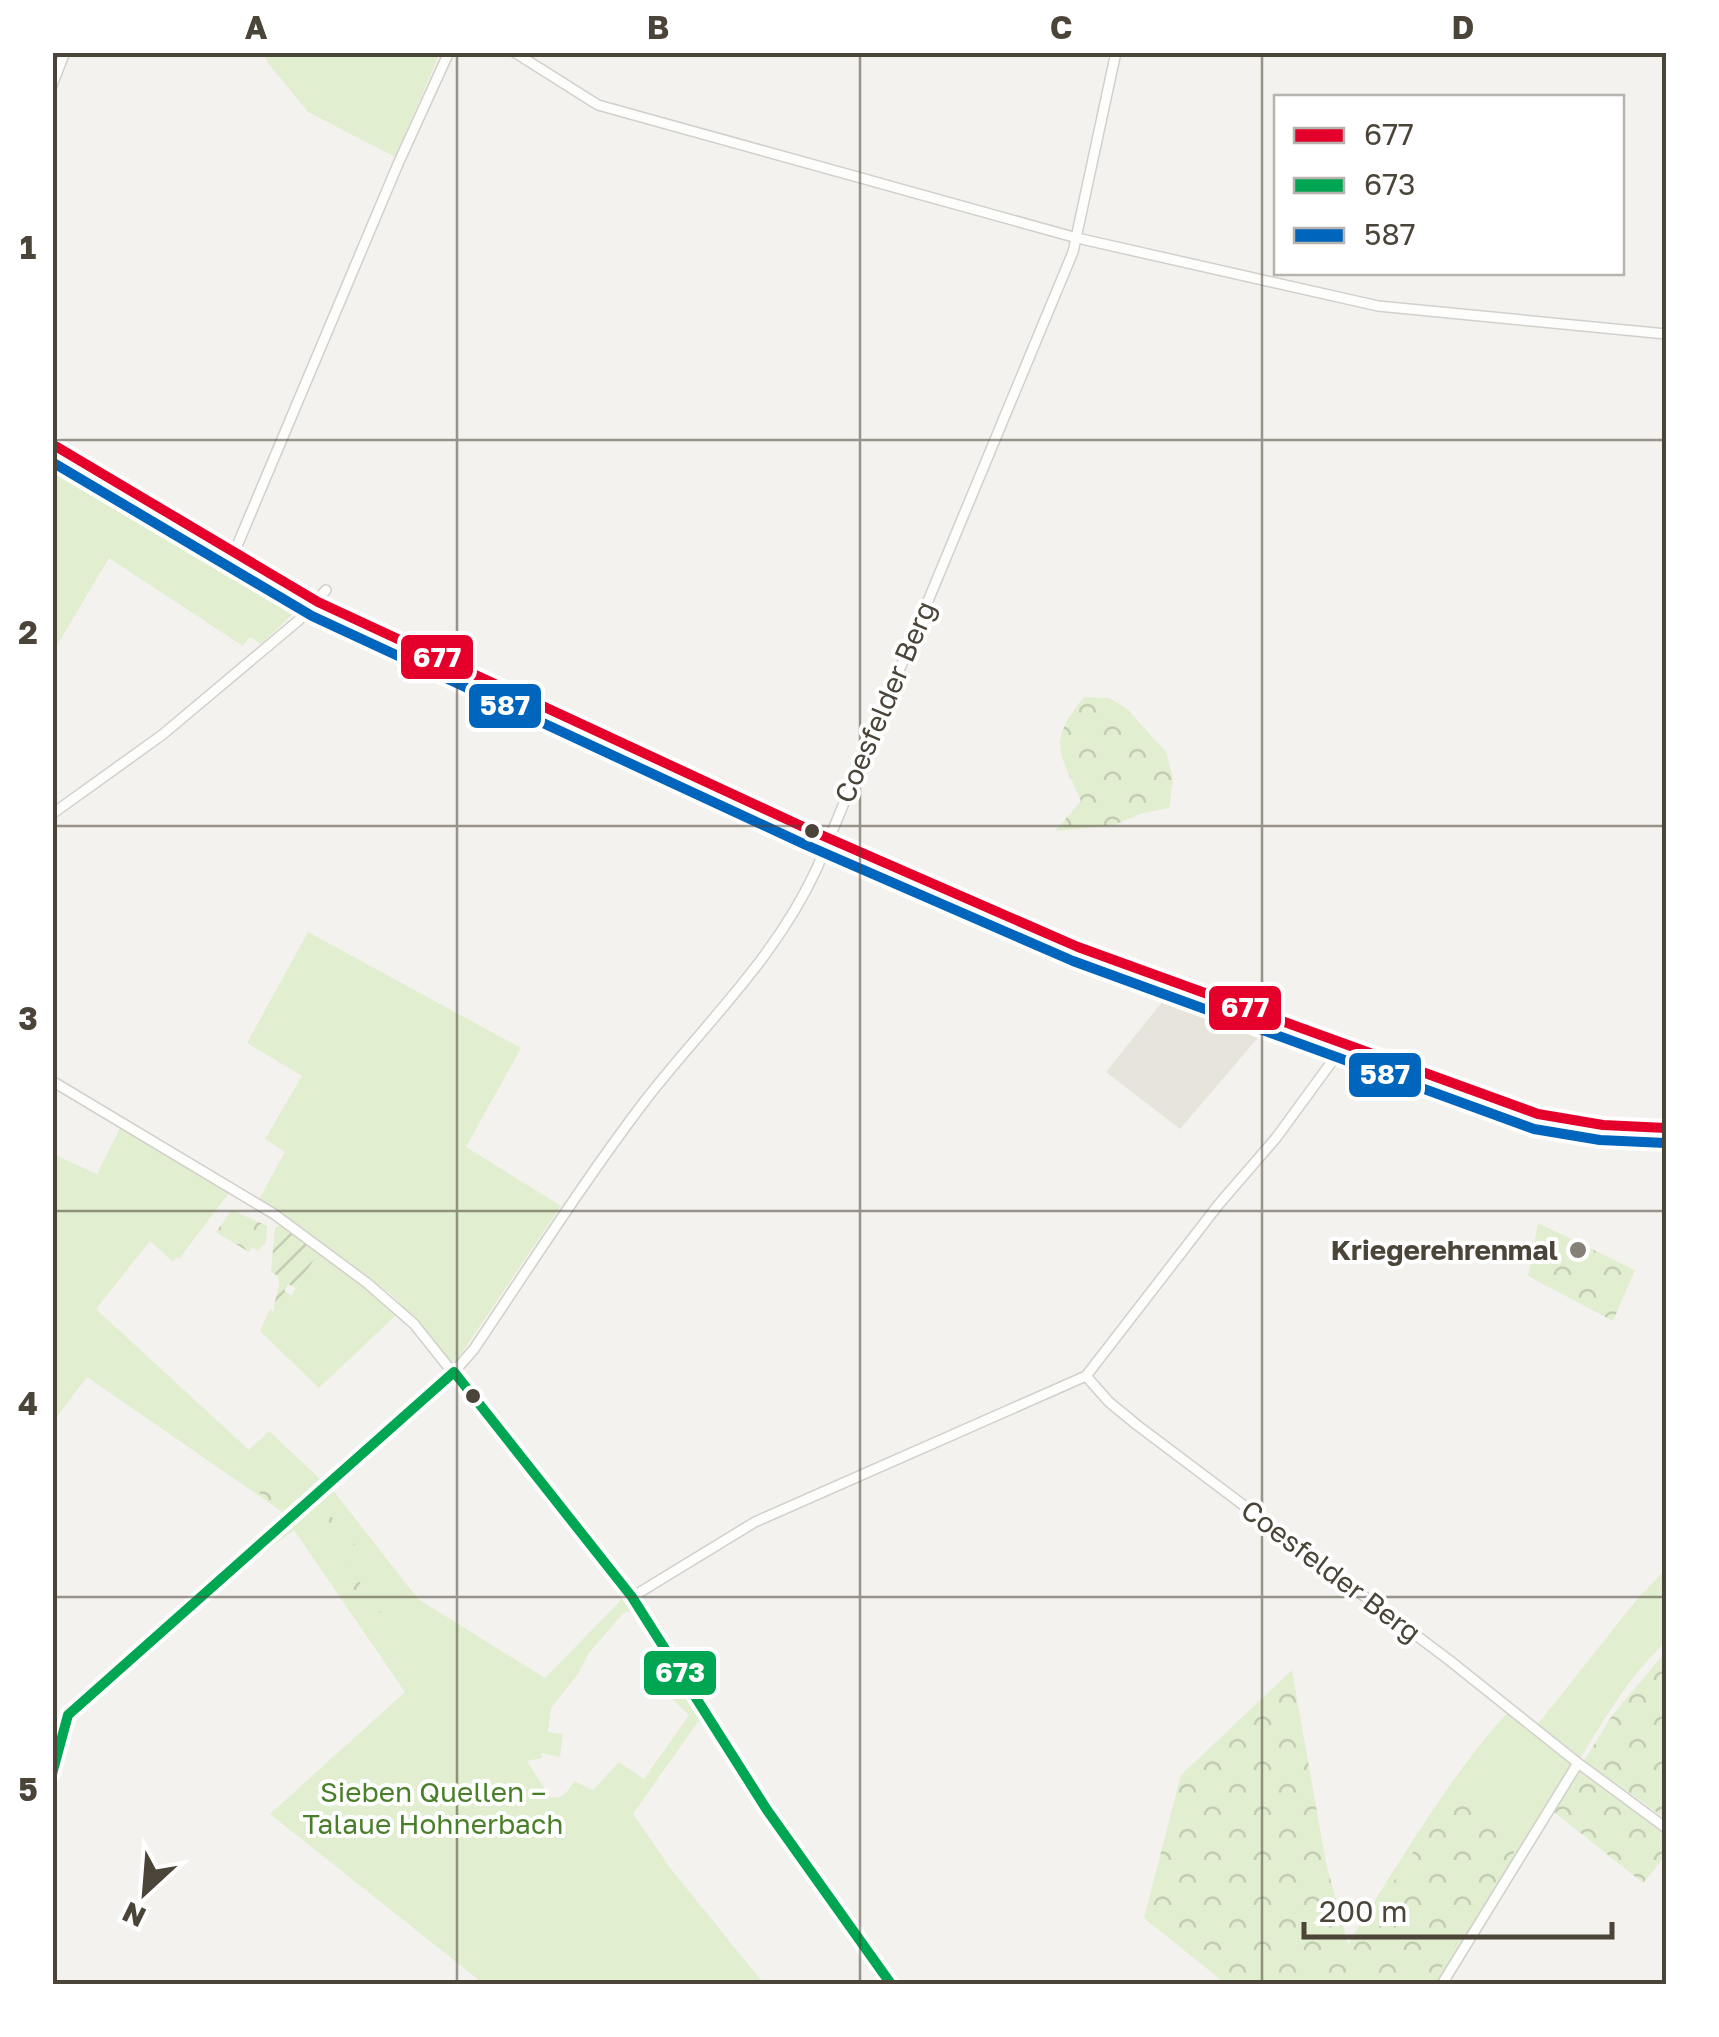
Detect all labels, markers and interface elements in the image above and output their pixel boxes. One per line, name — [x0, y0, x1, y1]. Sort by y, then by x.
text: A — [245, 8, 268, 46]
text: B — [647, 8, 669, 46]
text: C — [1050, 8, 1072, 46]
text: D — [1452, 8, 1474, 46]
legend — [1274, 95, 1624, 275]
text: 677 — [1364, 116, 1414, 152]
text: 673 — [1364, 166, 1416, 202]
text: 587 — [1364, 216, 1416, 252]
text: 1 — [20, 228, 36, 266]
street label: Coesfelder Berg — [827, 596, 942, 808]
text: 2 — [18, 613, 38, 651]
line badge: 677 — [399, 633, 475, 681]
text: 677 — [413, 640, 461, 673]
line badge: 587 — [467, 682, 543, 730]
text: 587 — [480, 688, 530, 721]
unlabelled marker — [802, 821, 822, 841]
line badge: 677 — [1207, 984, 1283, 1032]
text: 677 — [1221, 990, 1269, 1023]
text: 3 — [18, 999, 38, 1037]
line badge: 587 — [1347, 1051, 1423, 1099]
text: 587 — [1360, 1057, 1410, 1090]
place label: Kriegerehrenmal — [1331, 1233, 1558, 1266]
marker: Kriegerehrenmal — [1567, 1239, 1589, 1261]
text: 4 — [18, 1384, 38, 1422]
unlabelled marker — [463, 1386, 483, 1406]
street label: Coesfelder Berg — [1235, 1492, 1427, 1649]
line badge: 673 — [642, 1649, 718, 1697]
text: 673 — [655, 1655, 705, 1688]
text: 5 — [18, 1770, 38, 1808]
park label: Sieben Quellen – Talaue Hohnerbach — [303, 1775, 563, 1840]
north arrow — [95, 1842, 195, 1942]
scale bar — [1304, 1877, 1612, 1939]
text: 200 m — [1319, 1893, 1408, 1929]
text: N — [117, 1895, 151, 1934]

